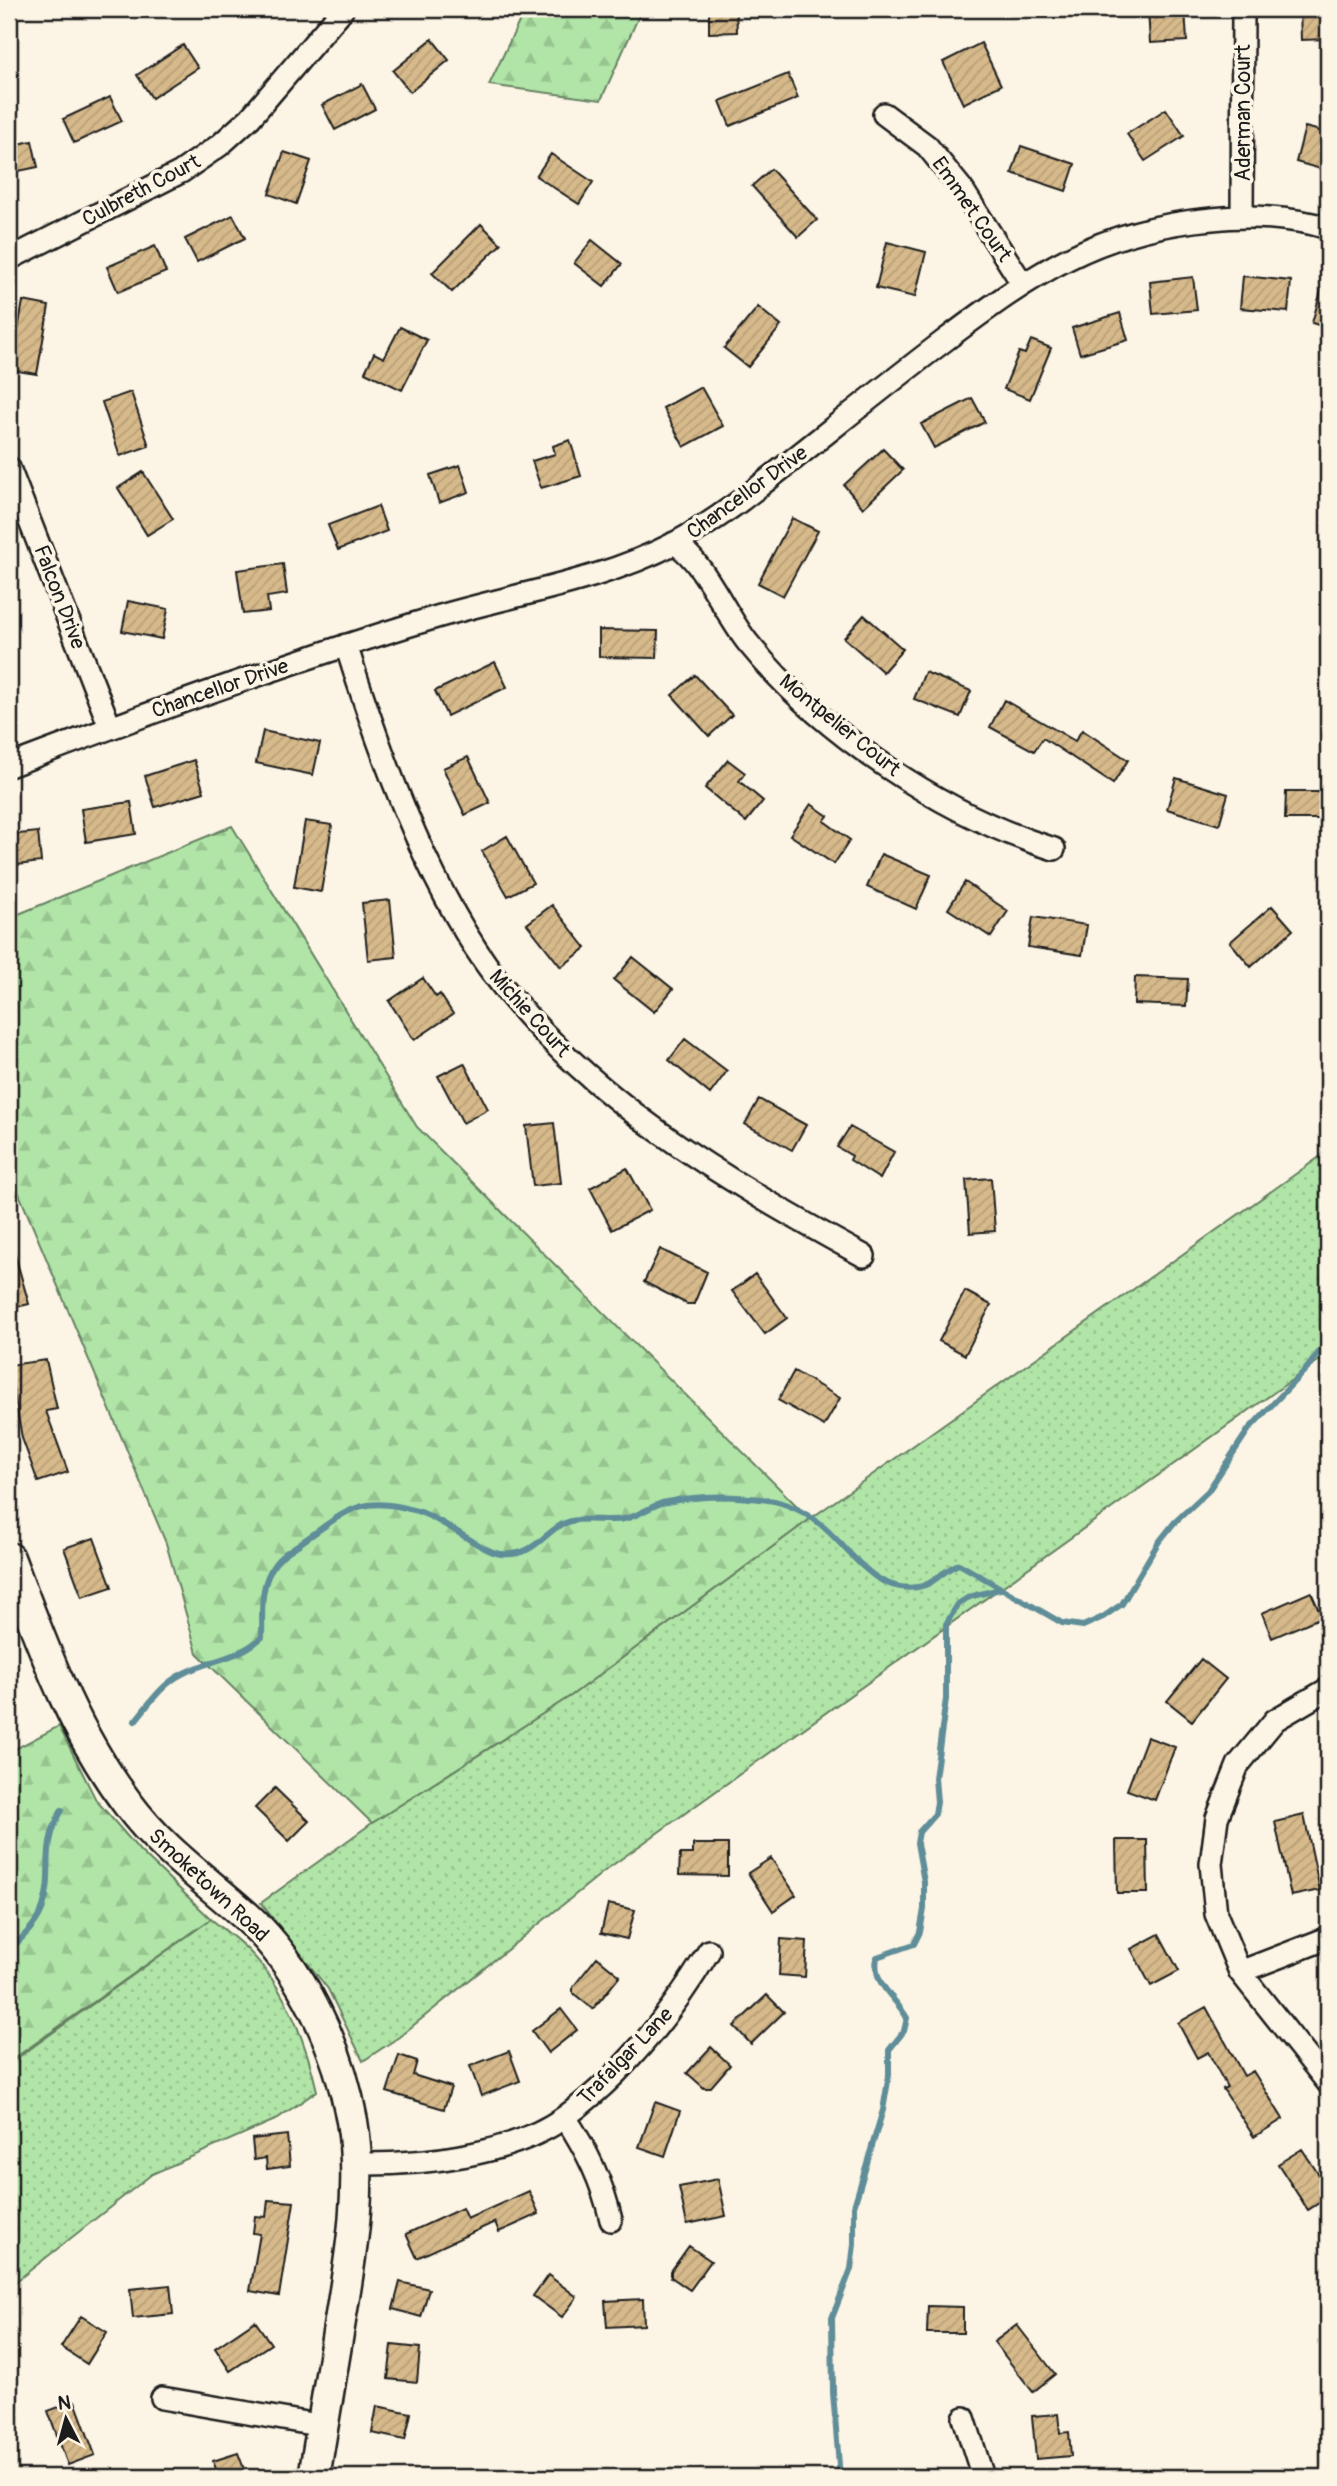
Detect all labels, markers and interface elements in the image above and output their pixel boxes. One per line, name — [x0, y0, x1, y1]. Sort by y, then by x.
street label: Aderman Court — [1230, 44, 1257, 181]
street label: Culbreth Court — [78, 148, 205, 233]
street label: Emmet Court — [925, 151, 1018, 268]
street label: Chancellor Drive — [682, 439, 814, 545]
street label: Falcon Drive — [27, 541, 92, 654]
street label: Chancellor Drive — [148, 652, 293, 725]
street label: Montpelier Court — [773, 668, 906, 783]
street label: Michie Court — [483, 964, 576, 1063]
street label: Smoketown Road — [143, 1823, 275, 1948]
street label: Trafalgar Lane — [572, 2001, 679, 2111]
north arrow — [32, 2384, 102, 2454]
text: N — [57, 2390, 72, 2416]

